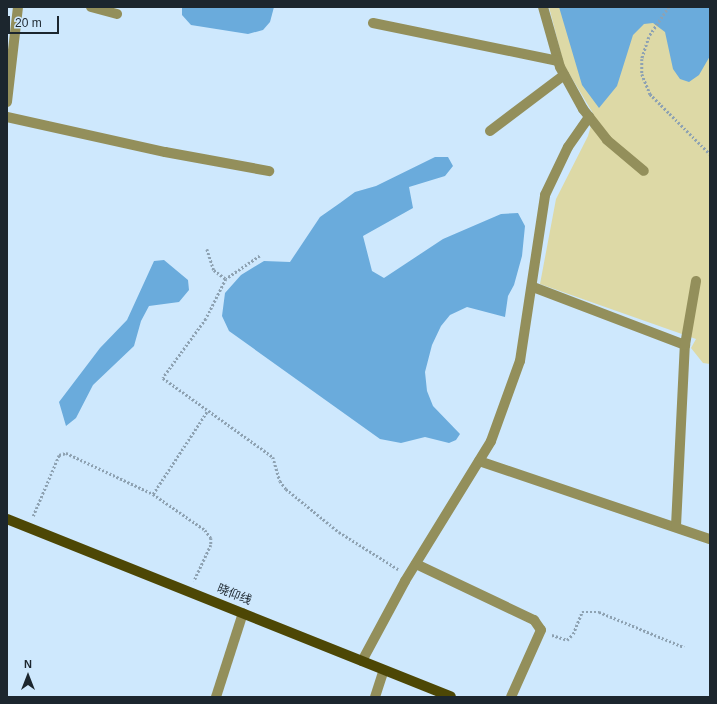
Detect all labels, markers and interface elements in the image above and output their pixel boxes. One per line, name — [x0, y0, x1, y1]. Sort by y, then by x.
scale bar — [10, 8, 61, 34]
text: 20 m — [15, 16, 42, 30]
street label: 晓仰线 — [215, 582, 253, 608]
north arrow — [8, 656, 48, 696]
text: N — [24, 658, 32, 670]

